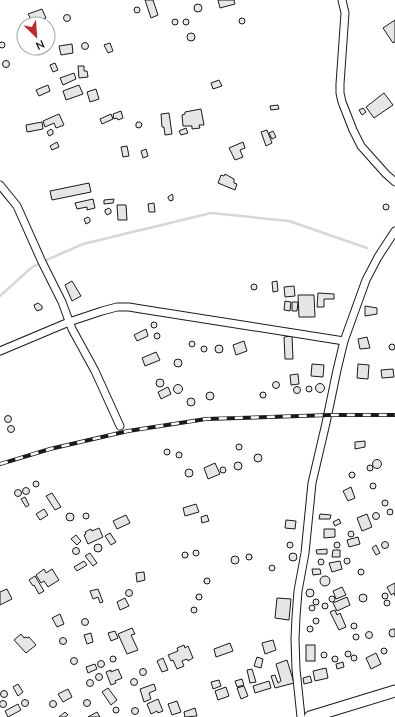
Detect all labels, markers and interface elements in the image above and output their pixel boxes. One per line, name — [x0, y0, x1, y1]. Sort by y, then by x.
north arrow — [16, 16, 56, 56]
text: N — [33, 36, 47, 53]

